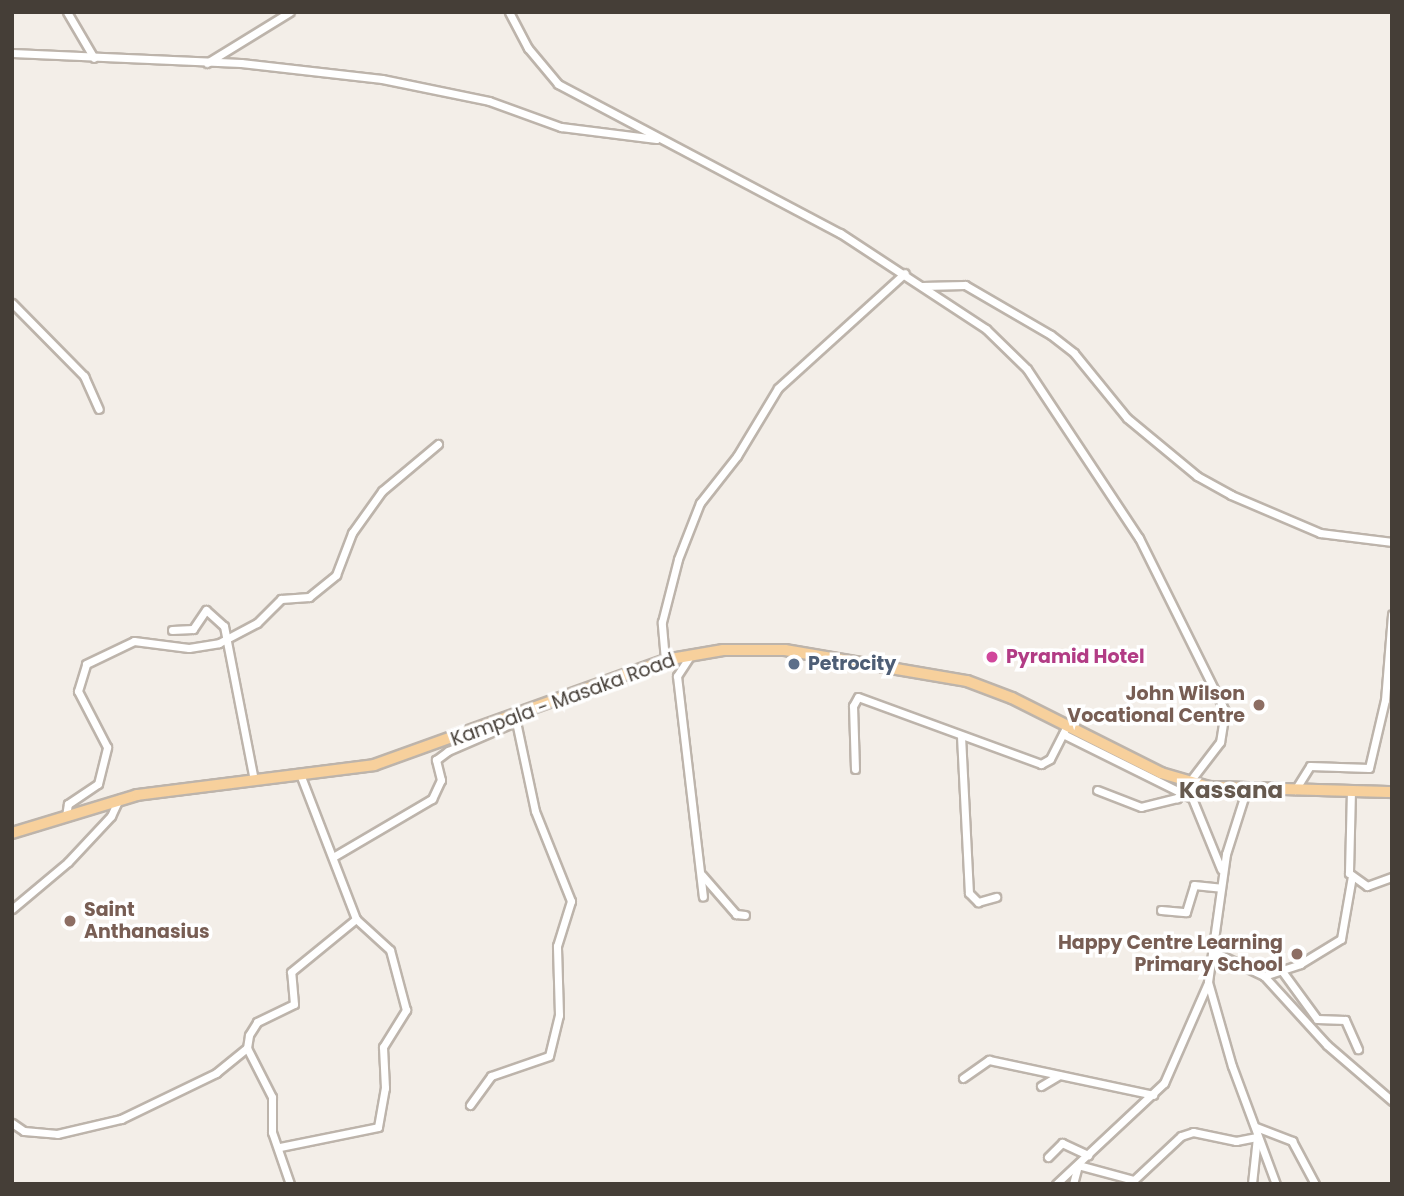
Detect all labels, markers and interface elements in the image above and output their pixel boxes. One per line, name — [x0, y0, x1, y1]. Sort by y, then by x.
place label: Pyramid Hotel — [1006, 646, 1145, 668]
street label: Kampala - Masaka Road — [448, 649, 678, 751]
marker: Pyramid Hotel — [984, 649, 1000, 665]
place label: Petrocity — [808, 653, 896, 675]
marker: Petrocity — [786, 656, 802, 672]
place label: John Wilson Vocational Centre — [1067, 683, 1245, 727]
marker: John Wilson Vocational Centre — [1251, 697, 1267, 713]
district label: Kassana — [1179, 776, 1283, 804]
place label: Saint Anthanasius — [84, 899, 210, 943]
marker: Saint Anthanasius — [62, 913, 78, 929]
place label: Happy Centre Learning Primary School — [1058, 932, 1283, 976]
marker: Happy Centre Learning Primary School — [1289, 946, 1305, 962]

